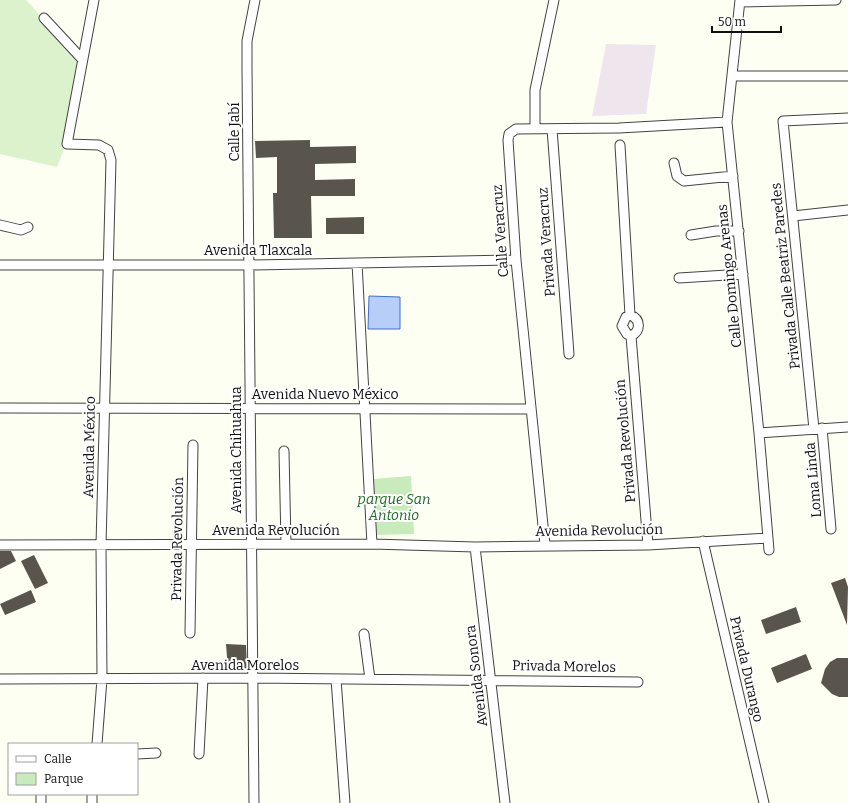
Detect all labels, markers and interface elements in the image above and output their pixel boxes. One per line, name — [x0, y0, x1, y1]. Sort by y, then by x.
scale bar — [712, 8, 781, 34]
text: 50 m — [718, 15, 747, 29]
street label: Calle Jabí — [226, 102, 243, 162]
street label: Privada Calle Beatriz Paredes — [767, 182, 804, 370]
street label: Calle Veracruz — [489, 184, 512, 278]
street label: Privada Veracruz — [534, 186, 559, 297]
street label: Calle Domingo Arenas — [714, 203, 745, 349]
street label: Avenida Tlaxcala — [204, 242, 313, 259]
street label: Privada Revolución — [612, 378, 639, 503]
street label: Avenida Chihuahua — [228, 386, 245, 514]
street label: Avenida Nuevo México — [252, 386, 398, 403]
street label: Avenida México — [80, 396, 99, 498]
street label: Loma Linda — [802, 441, 825, 518]
street label: Privada Revolución — [168, 477, 187, 601]
park label: parque San Antonio — [357, 491, 430, 524]
street label: Avenida Revolución — [535, 521, 663, 540]
street label: Avenida Revolución — [212, 522, 340, 539]
street label: Privada Durango — [726, 615, 767, 724]
street label: Avenida Sonora — [462, 624, 491, 728]
street label: Avenida Morelos — [191, 657, 299, 674]
street label: Privada Morelos — [512, 657, 616, 676]
legend — [8, 743, 138, 795]
text: Calle — [44, 752, 72, 766]
text: Parque — [44, 772, 83, 786]

